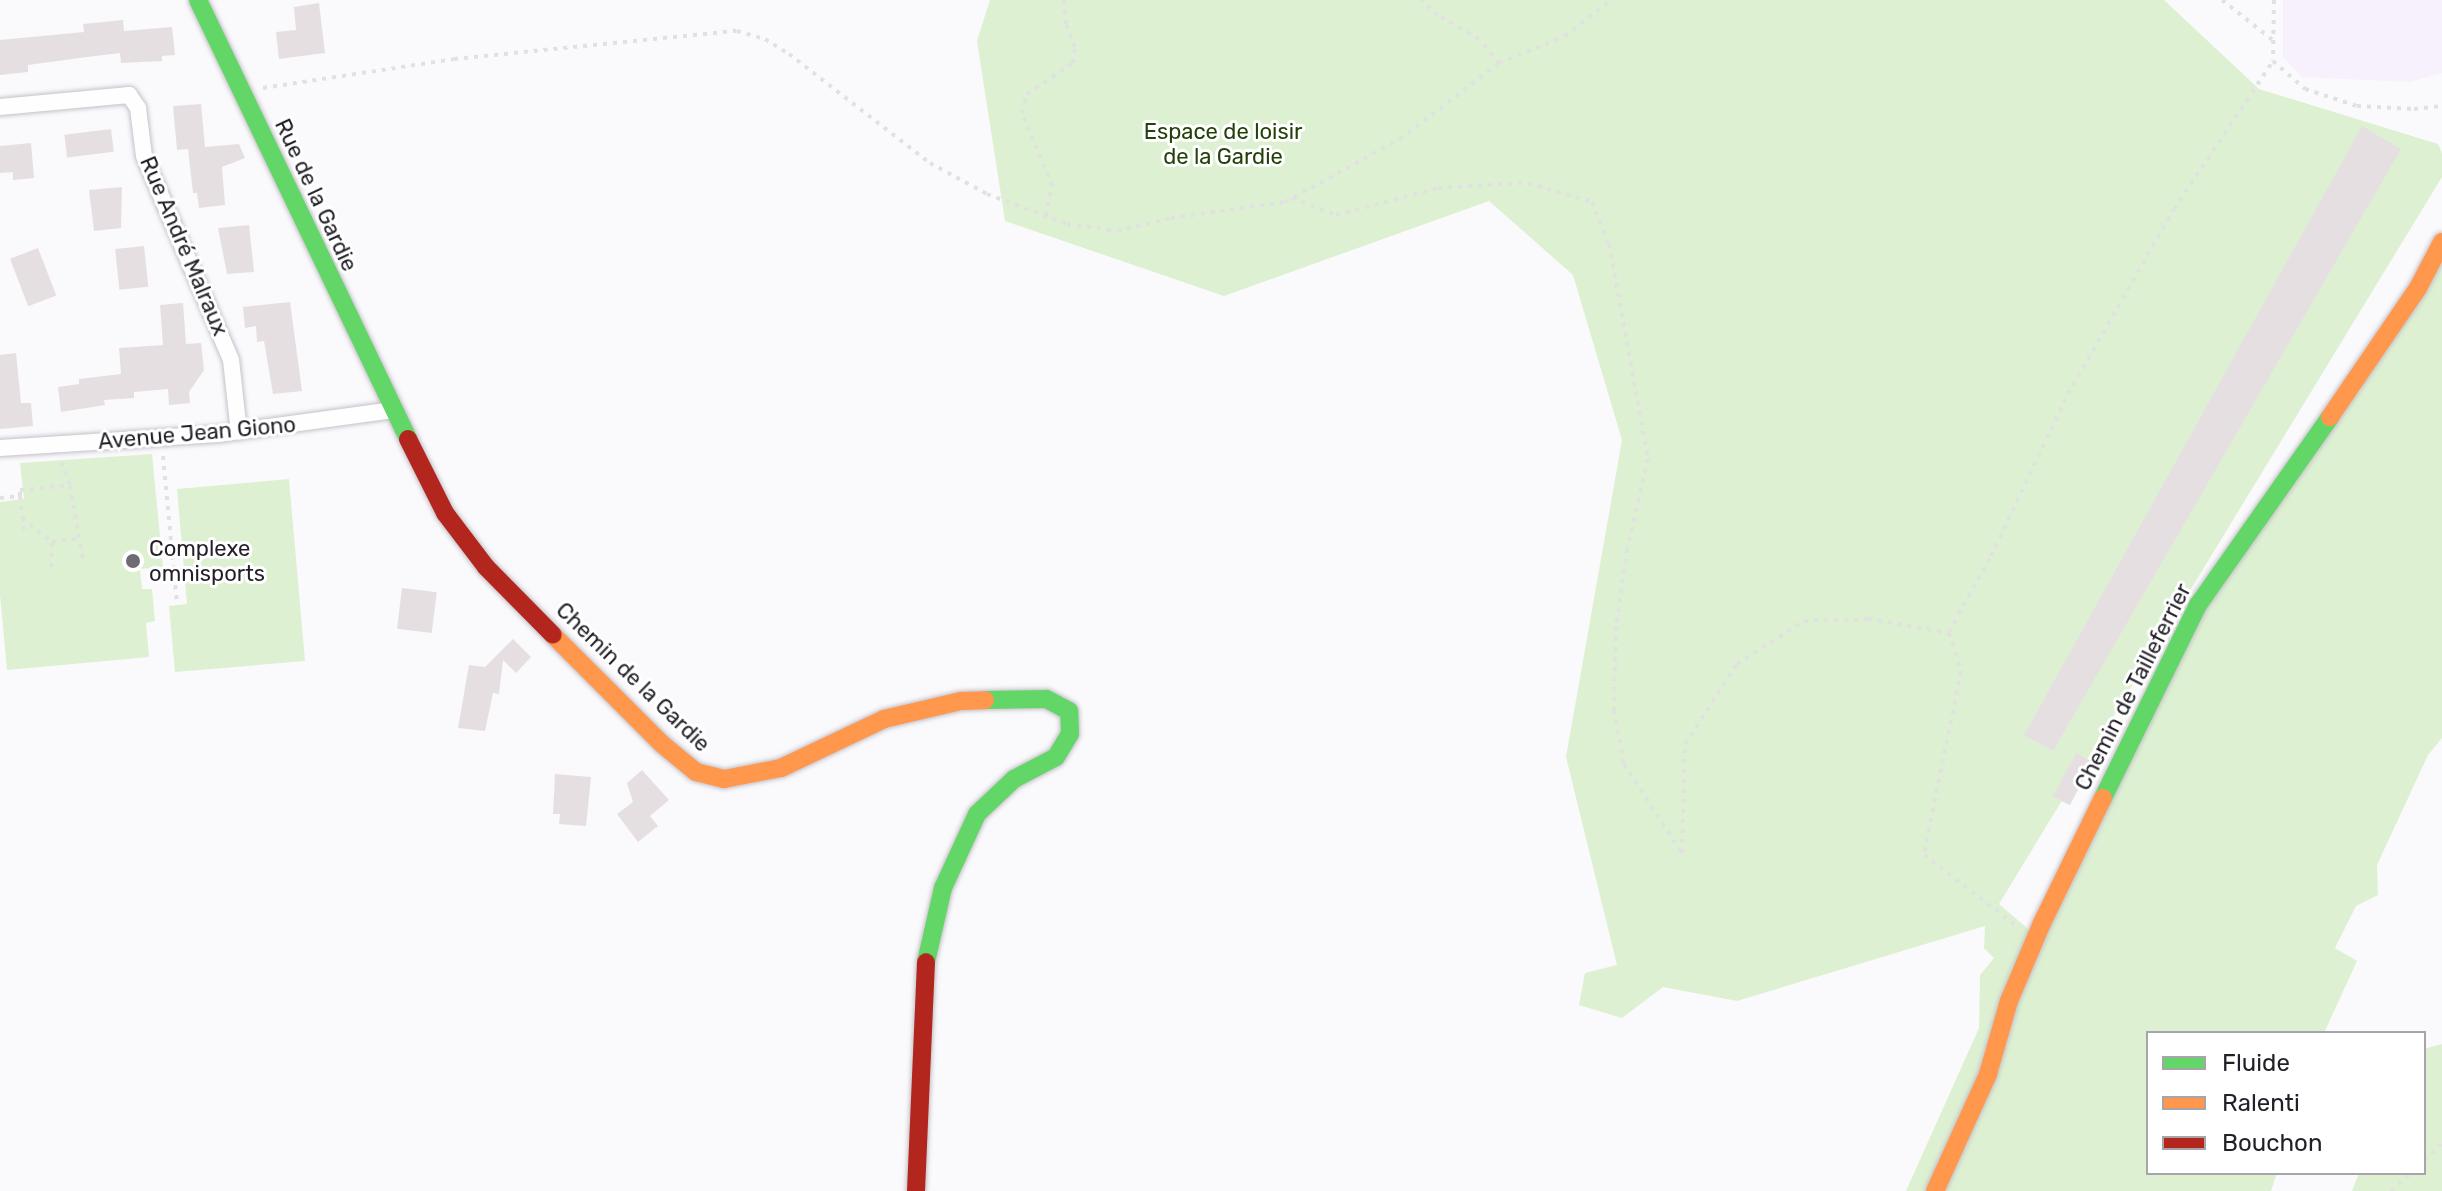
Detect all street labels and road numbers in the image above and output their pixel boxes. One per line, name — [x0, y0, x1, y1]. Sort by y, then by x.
street label: Rue de la Gardie — [269, 115, 363, 275]
street label: Rue André Malraux — [134, 152, 234, 340]
street label: Avenue Jean Giono — [97, 411, 297, 455]
street label: Chemin de Tailleferrier — [2069, 579, 2197, 795]
street label: Chemin de la Gardie — [551, 597, 715, 757]

